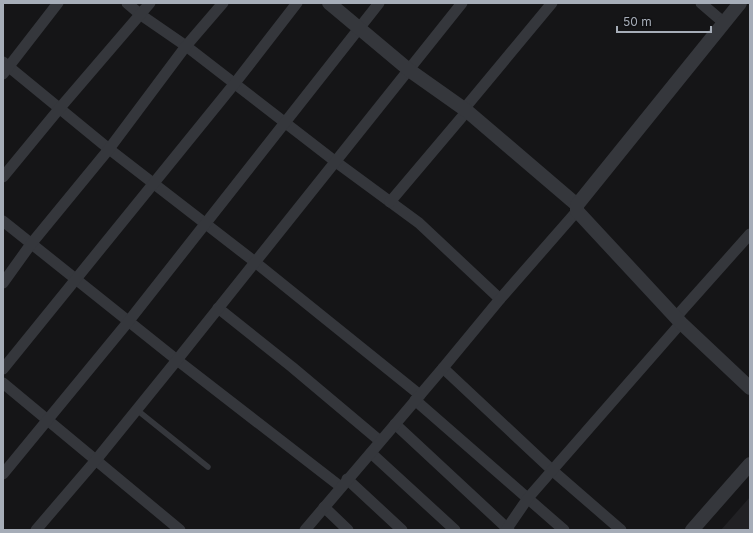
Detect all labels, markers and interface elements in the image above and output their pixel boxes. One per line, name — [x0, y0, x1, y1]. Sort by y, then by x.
scale bar — [617, 8, 711, 34]
text: 50 m — [623, 14, 652, 29]

